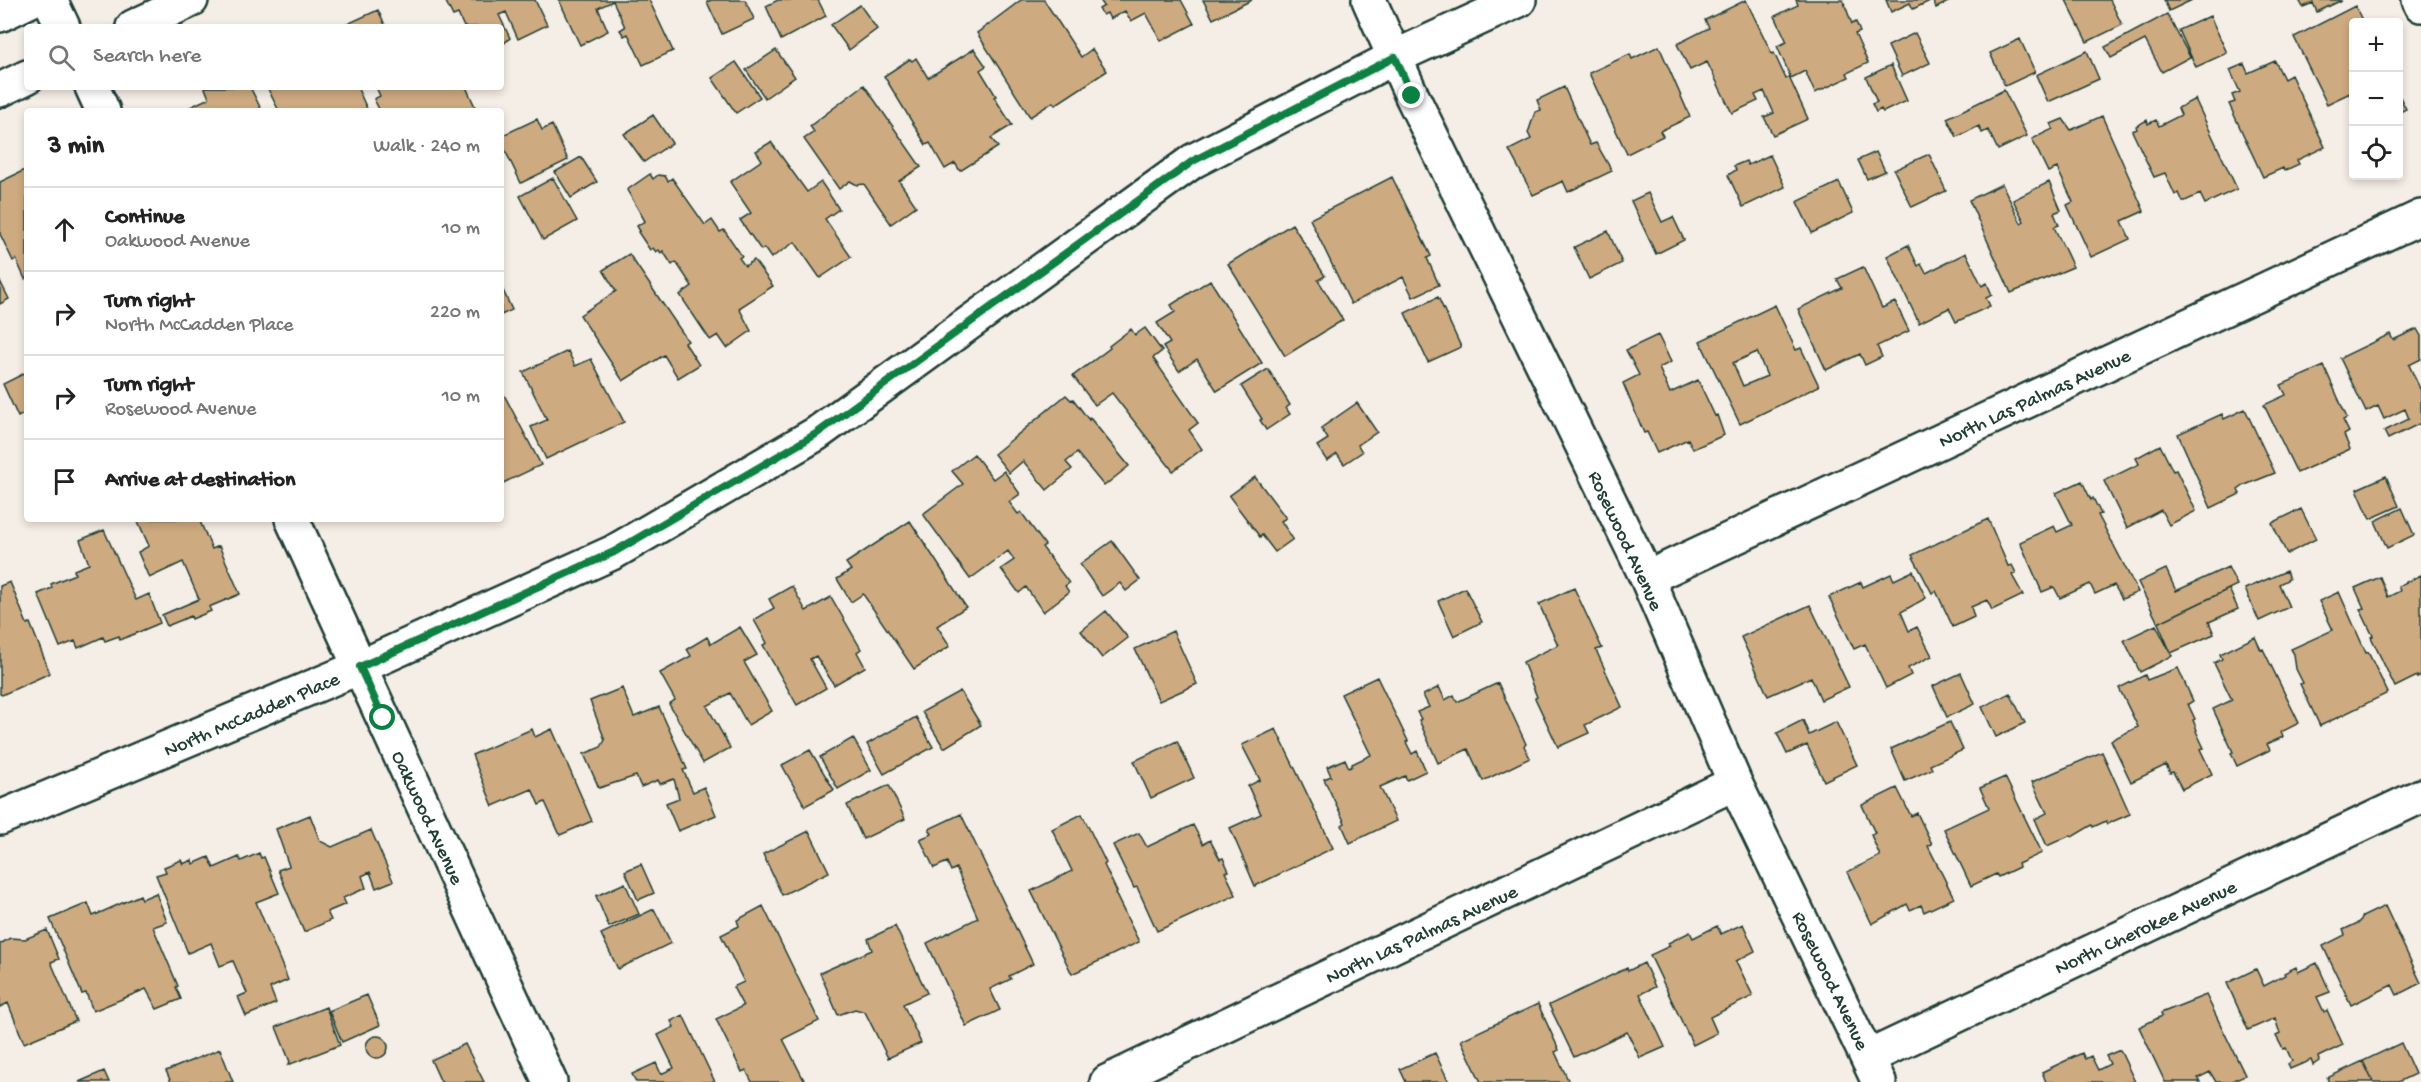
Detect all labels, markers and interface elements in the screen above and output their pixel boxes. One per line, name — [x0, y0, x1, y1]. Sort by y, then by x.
map controls — [2349, 18, 2403, 180]
button: + — [2349, 18, 2403, 72]
search box — [24, 24, 504, 90]
icon: search — [45, 41, 78, 74]
text: Search here — [93, 44, 201, 70]
button: − — [2349, 72, 2403, 126]
route end — [1398, 82, 1424, 108]
button: locate — [2349, 126, 2403, 180]
text: 3 min — [48, 132, 104, 163]
text: Walk · 240 m — [373, 136, 480, 159]
text: Continue — [105, 205, 185, 231]
icon: ahead — [48, 213, 81, 246]
text: 10 m — [442, 218, 480, 241]
text: Oakwood Avenue — [105, 231, 250, 254]
text: Turn right — [105, 289, 193, 315]
icon: right — [48, 297, 81, 330]
text: 220 m — [430, 302, 480, 325]
text: North McCadden Place — [105, 315, 293, 338]
street label: North Las Palmas Avenue — [1936, 345, 2136, 455]
text: Turn right — [105, 373, 193, 399]
icon: right — [48, 381, 81, 414]
text: 10 m — [442, 386, 480, 409]
text: Rosewood Avenue — [105, 399, 256, 422]
icon: arrive — [48, 465, 81, 498]
text: Arrive at destination — [105, 468, 295, 494]
street label: Rosewood Avenue — [1581, 468, 1667, 616]
street label: North McCadden Place — [161, 669, 344, 764]
route start — [369, 704, 395, 730]
street label: Oakwood Avenue — [385, 748, 467, 890]
street label: North Cherokee Avenue — [2052, 877, 2242, 981]
street label: North Las Palmas Avenue — [1323, 881, 1523, 991]
street label: Rosewood Avenue — [1785, 908, 1873, 1055]

